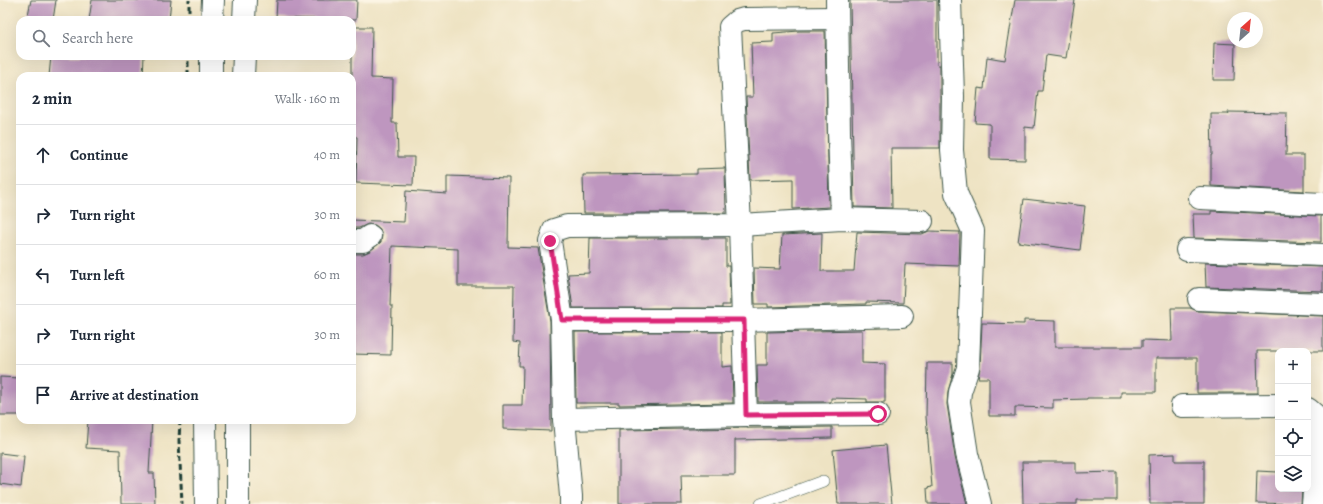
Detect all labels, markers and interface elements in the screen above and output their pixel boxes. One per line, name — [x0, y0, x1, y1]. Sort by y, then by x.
north arrow — [1227, 12, 1263, 48]
search box — [16, 16, 356, 60]
icon: search — [30, 27, 52, 49]
text: Search here — [62, 28, 133, 48]
text: 2 min — [32, 87, 72, 110]
text: Walk · 160 m — [275, 90, 340, 107]
icon: ahead — [32, 144, 54, 166]
text: Continue — [70, 145, 128, 165]
text: 40 m — [314, 146, 340, 163]
icon: right — [32, 204, 54, 226]
text: Turn right — [70, 205, 135, 225]
text: 30 m — [314, 206, 340, 223]
route end — [541, 232, 559, 250]
icon: left — [32, 264, 54, 286]
text: Turn left — [70, 265, 125, 285]
text: 60 m — [314, 266, 340, 283]
icon: right — [32, 324, 54, 346]
text: Turn right — [70, 325, 135, 345]
text: 30 m — [314, 326, 340, 343]
map controls — [1275, 348, 1311, 492]
button: + — [1275, 348, 1311, 384]
icon: arrive — [32, 384, 54, 406]
button: − — [1275, 384, 1311, 420]
text: Arrive at destination — [70, 385, 199, 405]
route start — [869, 405, 887, 423]
button: locate — [1275, 420, 1311, 456]
button: layers — [1275, 456, 1311, 492]

